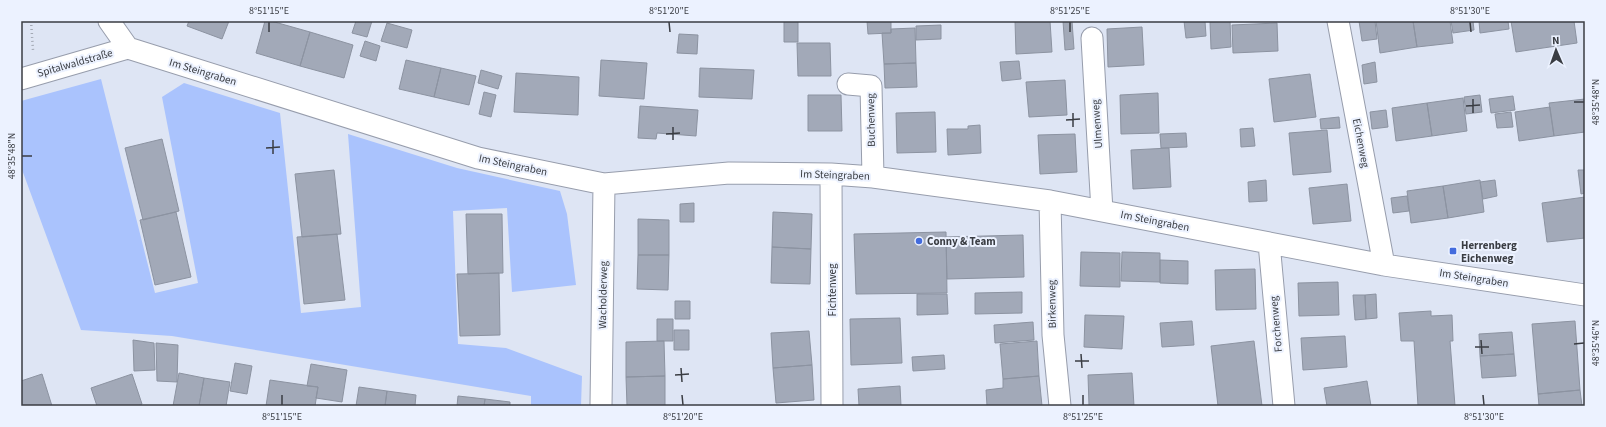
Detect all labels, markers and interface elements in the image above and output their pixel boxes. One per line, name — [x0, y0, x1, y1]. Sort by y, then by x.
text: 8°51'15"E — [249, 4, 289, 18]
text: 8°51'20"E — [649, 4, 689, 18]
text: 8°51'25"E — [1050, 4, 1090, 18]
text: 8°51'30"E — [1450, 4, 1490, 18]
north arrow — [1536, 30, 1576, 70]
text: N — [1552, 33, 1560, 48]
street label: Spitalwaldstraße — [36, 45, 115, 81]
street label: Im Steingraben — [167, 55, 239, 89]
text: 48°35'48"N — [1589, 79, 1603, 125]
street label: Buchenweg — [863, 93, 879, 147]
street label: Ulmenweg — [1088, 98, 1106, 149]
street label: Eichenweg — [1349, 117, 1373, 169]
text: 48°35'48"N — [5, 133, 19, 179]
street label: Im Steingraben — [477, 150, 549, 180]
street label: Im Steingraben — [800, 166, 870, 184]
street label: Im Steingraben — [1119, 207, 1191, 235]
place label: Conny & Team — [927, 234, 996, 249]
marker: Conny & Team — [914, 236, 924, 246]
place label: Herrenberg Eichenweg — [1461, 238, 1517, 266]
marker: Herrenberg Eichenweg — [1448, 246, 1458, 256]
street label: Wacholderweg — [595, 260, 611, 329]
street label: Fichtenweg — [825, 263, 840, 316]
street label: Im Steingraben — [1438, 265, 1510, 291]
street label: Birkenweg — [1044, 279, 1060, 328]
street label: Forchenweg — [1266, 295, 1286, 353]
text: 48°35'46"N — [1589, 320, 1603, 366]
text: 8°51'15"E — [262, 410, 302, 424]
text: 8°51'20"E — [663, 410, 703, 424]
text: 8°51'25"E — [1063, 410, 1103, 424]
text: 8°51'30"E — [1464, 410, 1504, 424]

